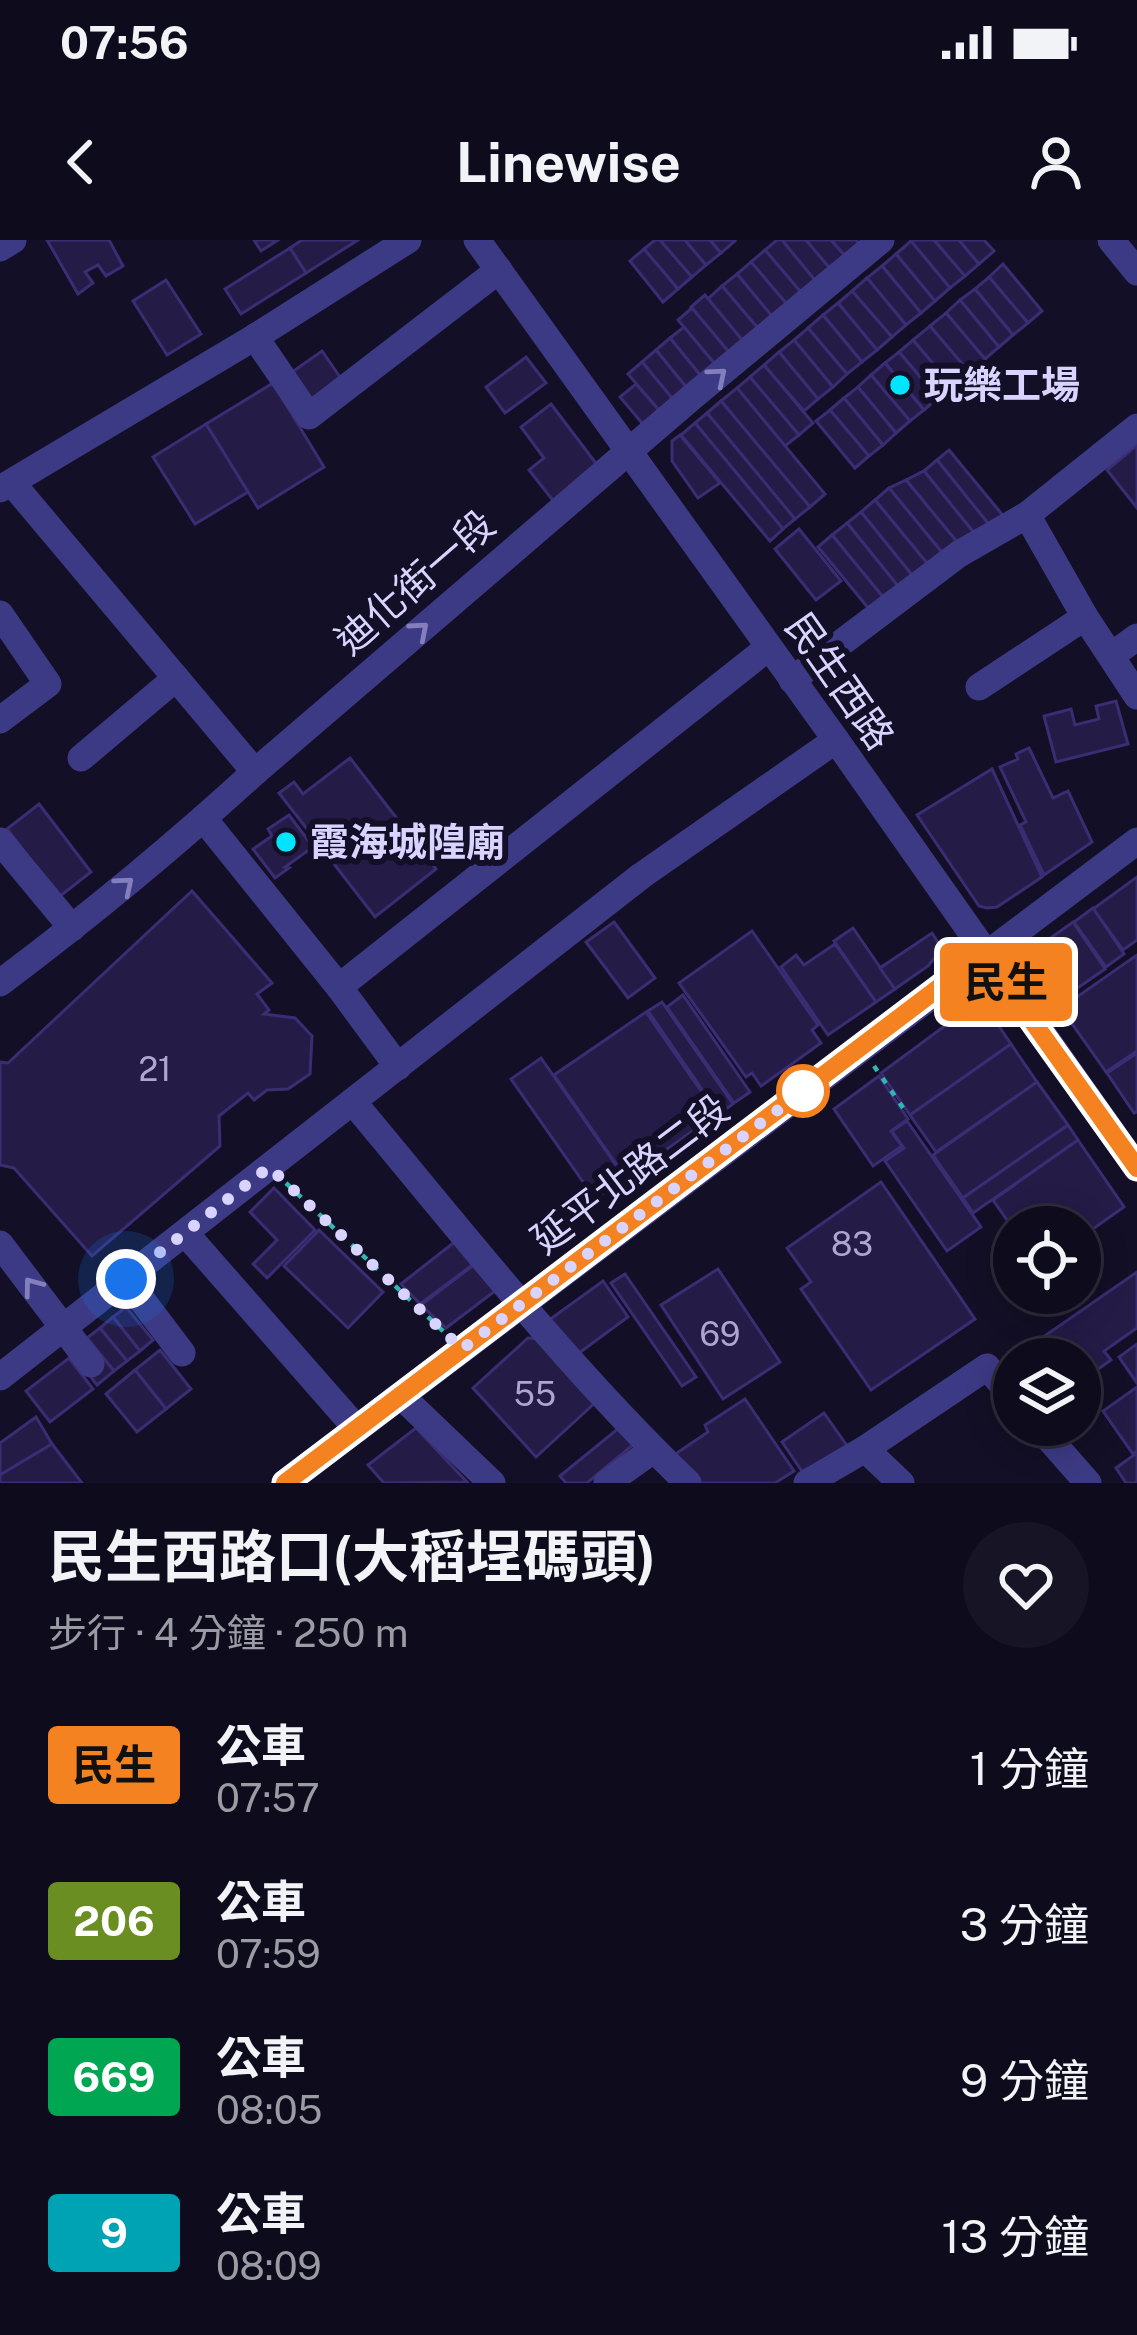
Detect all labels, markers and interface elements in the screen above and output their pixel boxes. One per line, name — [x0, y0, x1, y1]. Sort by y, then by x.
text: 07:56 — [60, 16, 189, 69]
icon: back — [48, 129, 114, 195]
icon: person — [1023, 129, 1089, 195]
text: Linewise — [456, 131, 681, 194]
place label: 玩樂工場 — [924, 362, 1080, 408]
one-way arrow — [704, 368, 726, 390]
marker: 玩樂工場 — [887, 372, 913, 398]
street label: 迪化街一段 — [326, 501, 504, 663]
street label: 民生西路 — [776, 604, 904, 758]
one-way arrow — [406, 623, 428, 644]
place label: 霞海城隍廟 — [310, 819, 505, 865]
marker: 霞海城隍廟 — [273, 829, 299, 855]
one-way arrow — [111, 877, 133, 899]
line badge: 民生 — [952, 943, 1060, 1021]
text: 民生 — [964, 957, 1048, 1006]
house number: 21 — [138, 1050, 172, 1088]
unlabelled marker — [778, 1066, 828, 1116]
street label: 延平北路二段 — [523, 1085, 737, 1263]
map controls — [993, 1206, 1101, 1446]
button: locate — [993, 1206, 1101, 1314]
house number: 83 — [831, 1225, 873, 1263]
your location — [96, 1249, 156, 1309]
one-way arrow — [25, 1278, 46, 1300]
house number: 69 — [700, 1315, 740, 1353]
button: layers — [993, 1338, 1101, 1446]
house number: 55 — [514, 1375, 556, 1413]
button: heart — [963, 1522, 1089, 1648]
text: 民生西路口(大稻埕碼頭) — [48, 1523, 656, 1590]
text: 步行 · 4 分鐘 · 250 m — [48, 1610, 409, 1656]
text: 公車 — [216, 1719, 306, 1772]
text: 民生 — [72, 1740, 156, 1789]
text: 1 分鐘 — [970, 1742, 1089, 1795]
text: 07:57 — [216, 1775, 320, 1821]
text: 公車 — [216, 1875, 306, 1928]
text: 206 — [73, 1896, 155, 1945]
text: 3 分鐘 — [960, 1898, 1089, 1951]
text: 07:59 — [216, 1931, 321, 1977]
text: 公車 — [216, 2031, 306, 2084]
text: 669 — [73, 2052, 155, 2101]
text: 9 分鐘 — [960, 2054, 1089, 2107]
text: 08:05 — [216, 2087, 323, 2133]
text: 公車 — [216, 2187, 306, 2240]
text: 9 — [100, 2208, 128, 2257]
text: 13 分鐘 — [941, 2210, 1089, 2263]
text: 08:09 — [216, 2243, 322, 2289]

